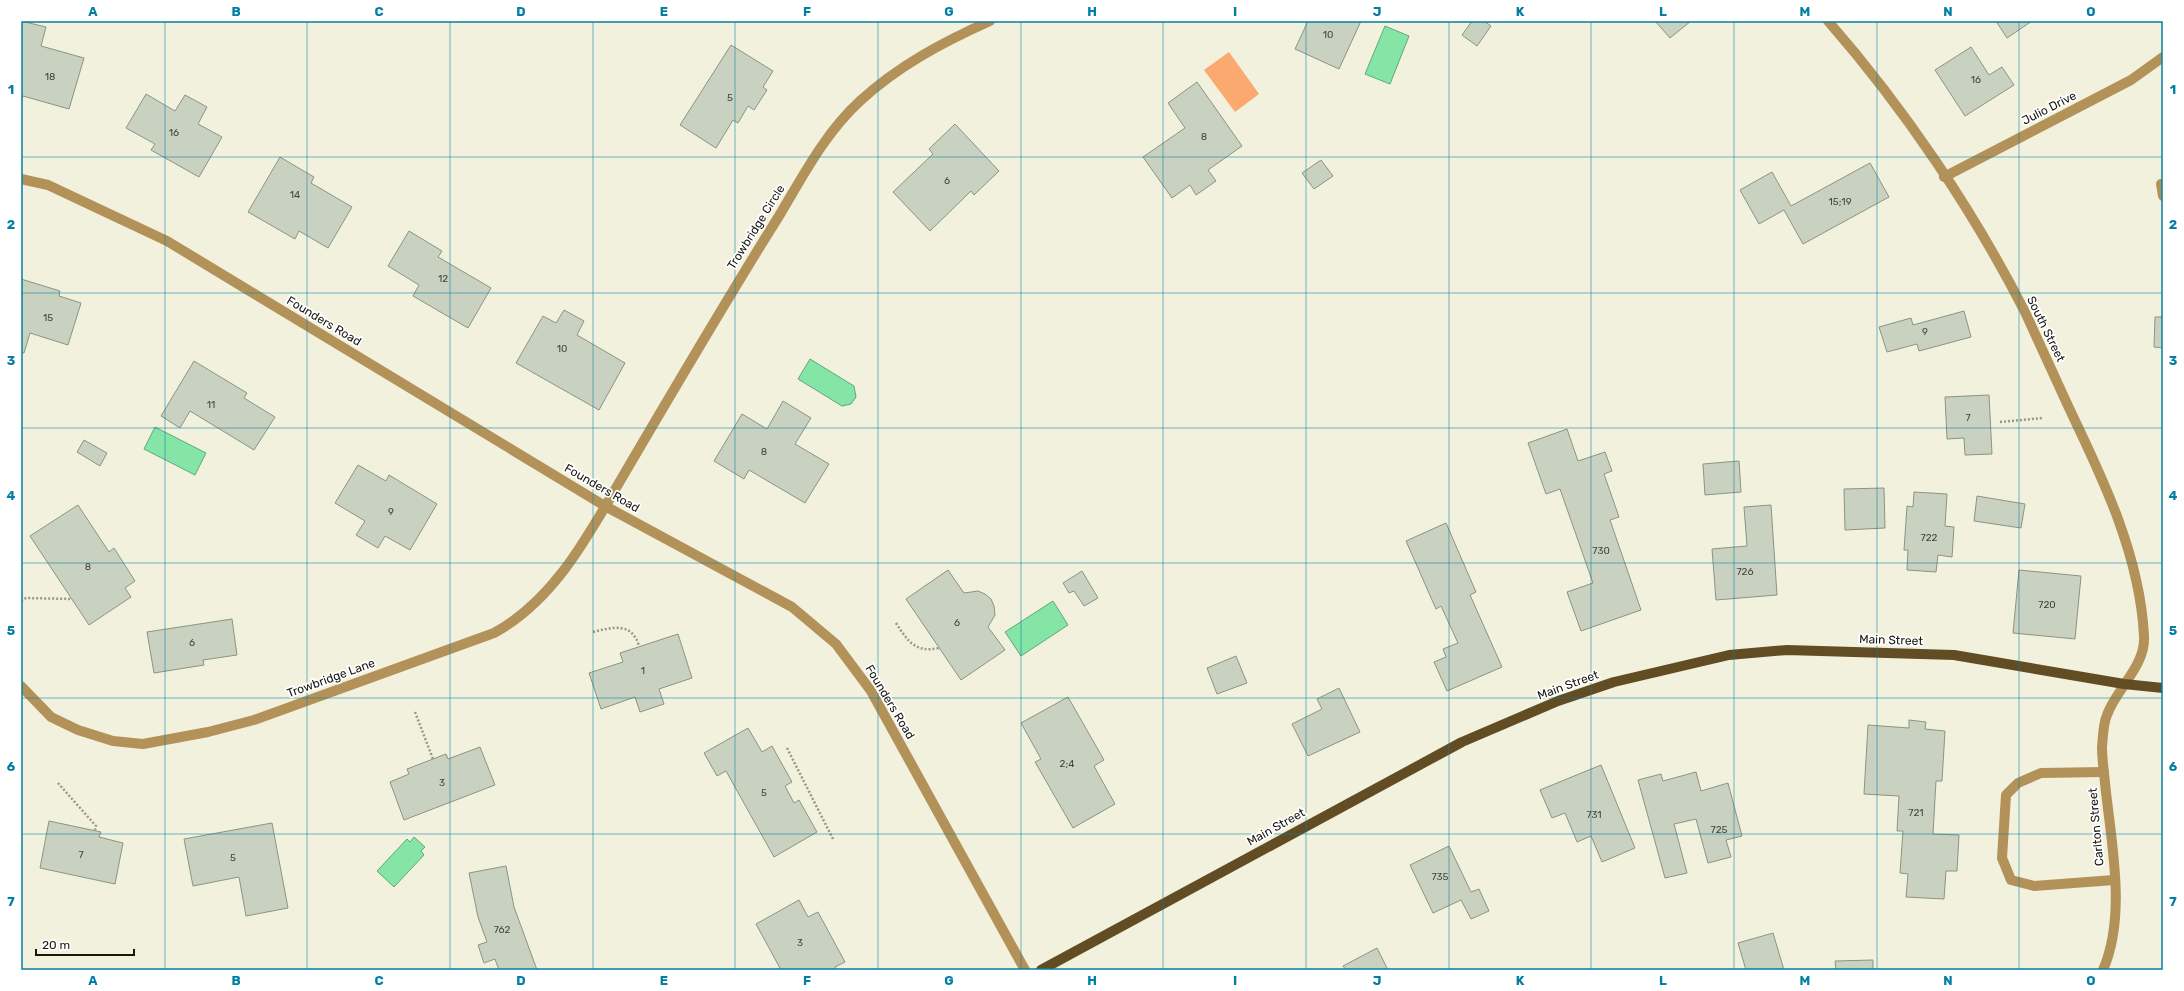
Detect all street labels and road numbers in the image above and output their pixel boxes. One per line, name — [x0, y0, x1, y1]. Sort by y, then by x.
street label: Julio Drive — [2019, 88, 2079, 128]
street label: Trowbridge Circle — [724, 182, 788, 272]
street label: Founders Road — [284, 293, 364, 349]
street label: South Street — [2024, 294, 2068, 364]
street label: Founders Road — [562, 461, 642, 515]
street label: Main Street — [1859, 632, 1924, 648]
street label: Trowbridge Lane — [285, 655, 377, 700]
street label: Founders Road — [862, 662, 918, 742]
street label: Main Street — [1536, 667, 1601, 703]
street label: Carlton Street — [2086, 787, 2106, 867]
street label: Main Street — [1245, 805, 1308, 849]

